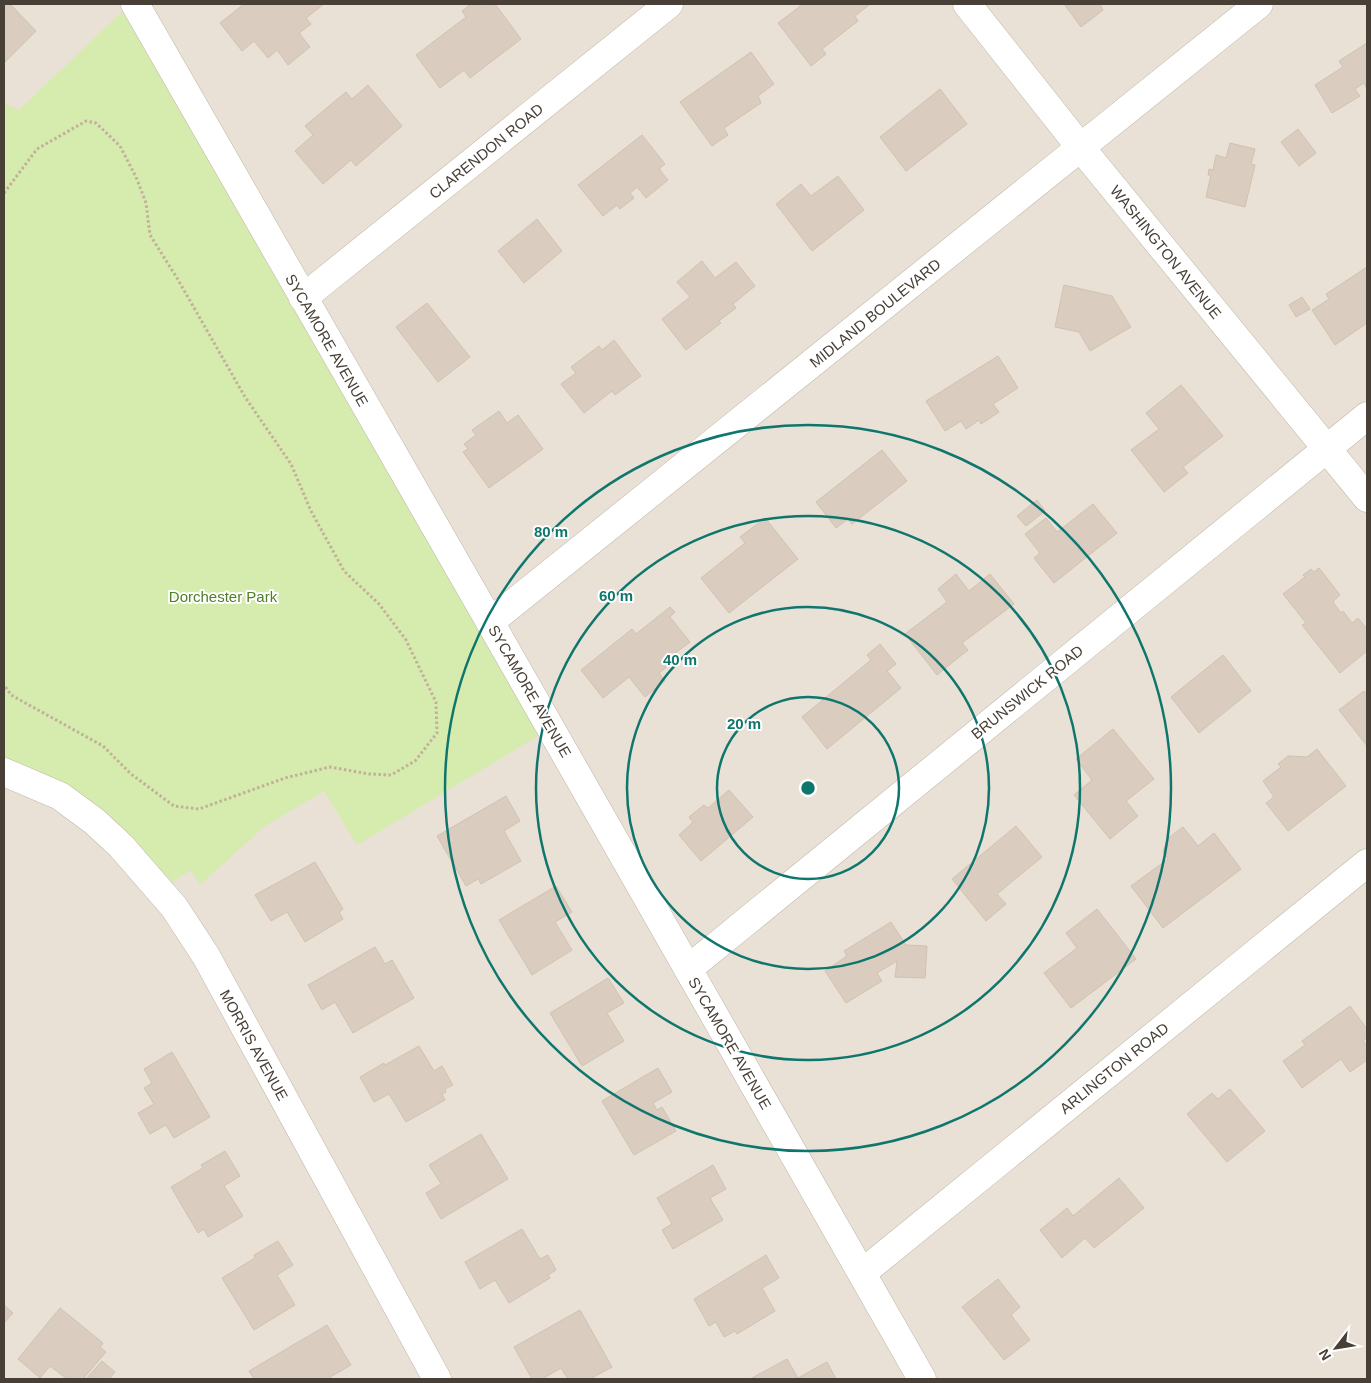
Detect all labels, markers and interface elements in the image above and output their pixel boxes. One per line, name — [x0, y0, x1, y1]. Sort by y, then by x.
street label: CLARENDON ROAD — [426, 100, 547, 202]
street label: WASHINGTON AVENUE — [1107, 182, 1225, 322]
street label: MIDLAND BOULEVARD — [806, 255, 944, 371]
street label: SYCAMORE AVENUE — [282, 271, 372, 409]
text: 80 m — [534, 523, 568, 540]
text: 60 m — [599, 587, 633, 604]
park label: Dorchester Park — [169, 588, 278, 605]
street label: SYCAMORE AVENUE — [485, 622, 575, 760]
street label: BRUNSWICK ROAD — [968, 642, 1087, 742]
text: 40 m — [663, 651, 697, 668]
text: 20 m — [727, 715, 761, 732]
centre of rings — [799, 779, 817, 797]
street label: SYCAMORE AVENUE — [685, 974, 775, 1112]
street label: MORRIS AVENUE — [217, 987, 291, 1103]
street label: ARLINGTON ROAD — [1056, 1019, 1172, 1117]
north arrow — [1311, 1323, 1361, 1373]
text: N — [1315, 1346, 1334, 1363]

